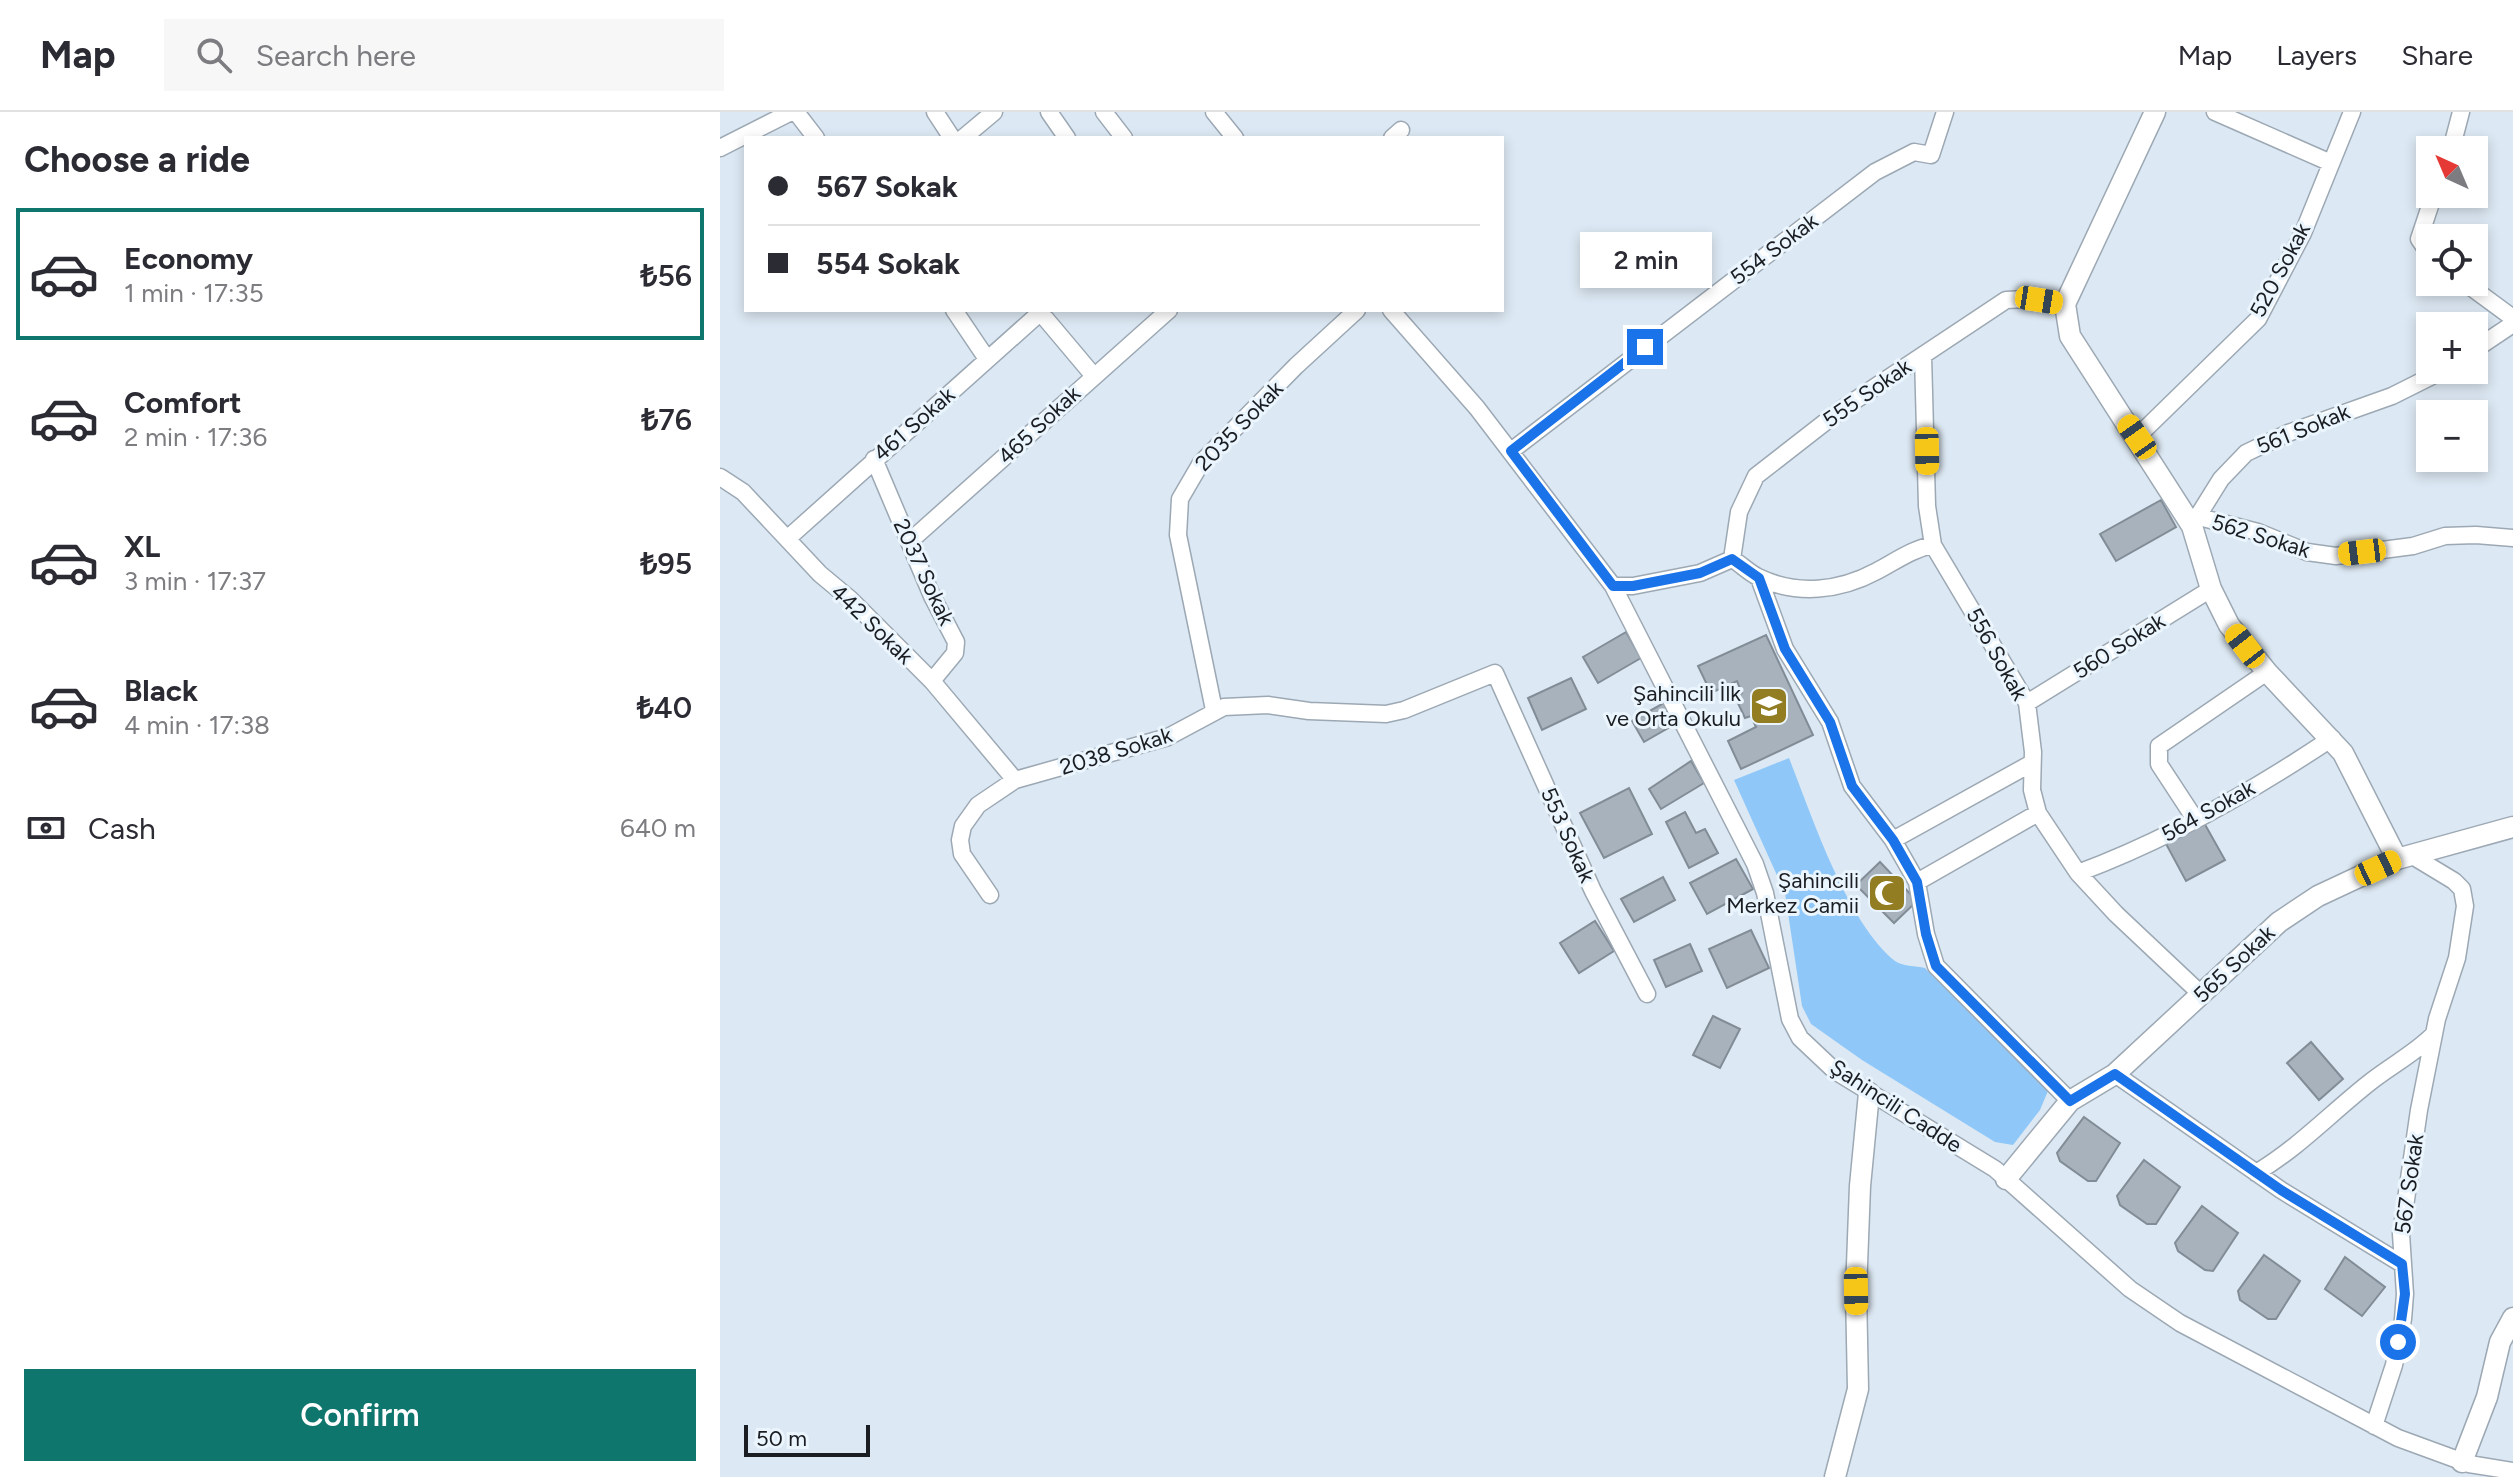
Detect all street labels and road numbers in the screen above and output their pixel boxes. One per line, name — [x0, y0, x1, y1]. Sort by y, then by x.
street label: 554 Sokak — [1725, 207, 1824, 291]
street label: 520 Sokak — [2244, 218, 2316, 322]
street label: 555 Sokak — [1817, 353, 1917, 433]
street label: 2035 Sokak — [1189, 375, 1289, 477]
street label: 465 Sokak — [992, 380, 1086, 470]
street label: 461 Sokak — [868, 381, 961, 467]
street label: 561 Sokak — [2252, 398, 2354, 460]
street label: 562 Sokak — [2209, 508, 2314, 564]
street label: 2037 Sokak — [888, 515, 961, 630]
street label: 442 Sokak — [825, 578, 919, 670]
street label: 556 Sokak — [1961, 603, 2034, 705]
street label: 560 Sokak — [2068, 607, 2170, 685]
street label: 2038 Sokak — [1057, 721, 1176, 781]
street label: 564 Sokak — [2157, 774, 2260, 848]
street label: 553 Sokak — [1535, 783, 1601, 887]
street label: 565 Sokak — [2188, 919, 2281, 1009]
street label: Şahincili Cadde — [1825, 1053, 1967, 1159]
street label: 567 Sokak — [2389, 1132, 2429, 1236]

